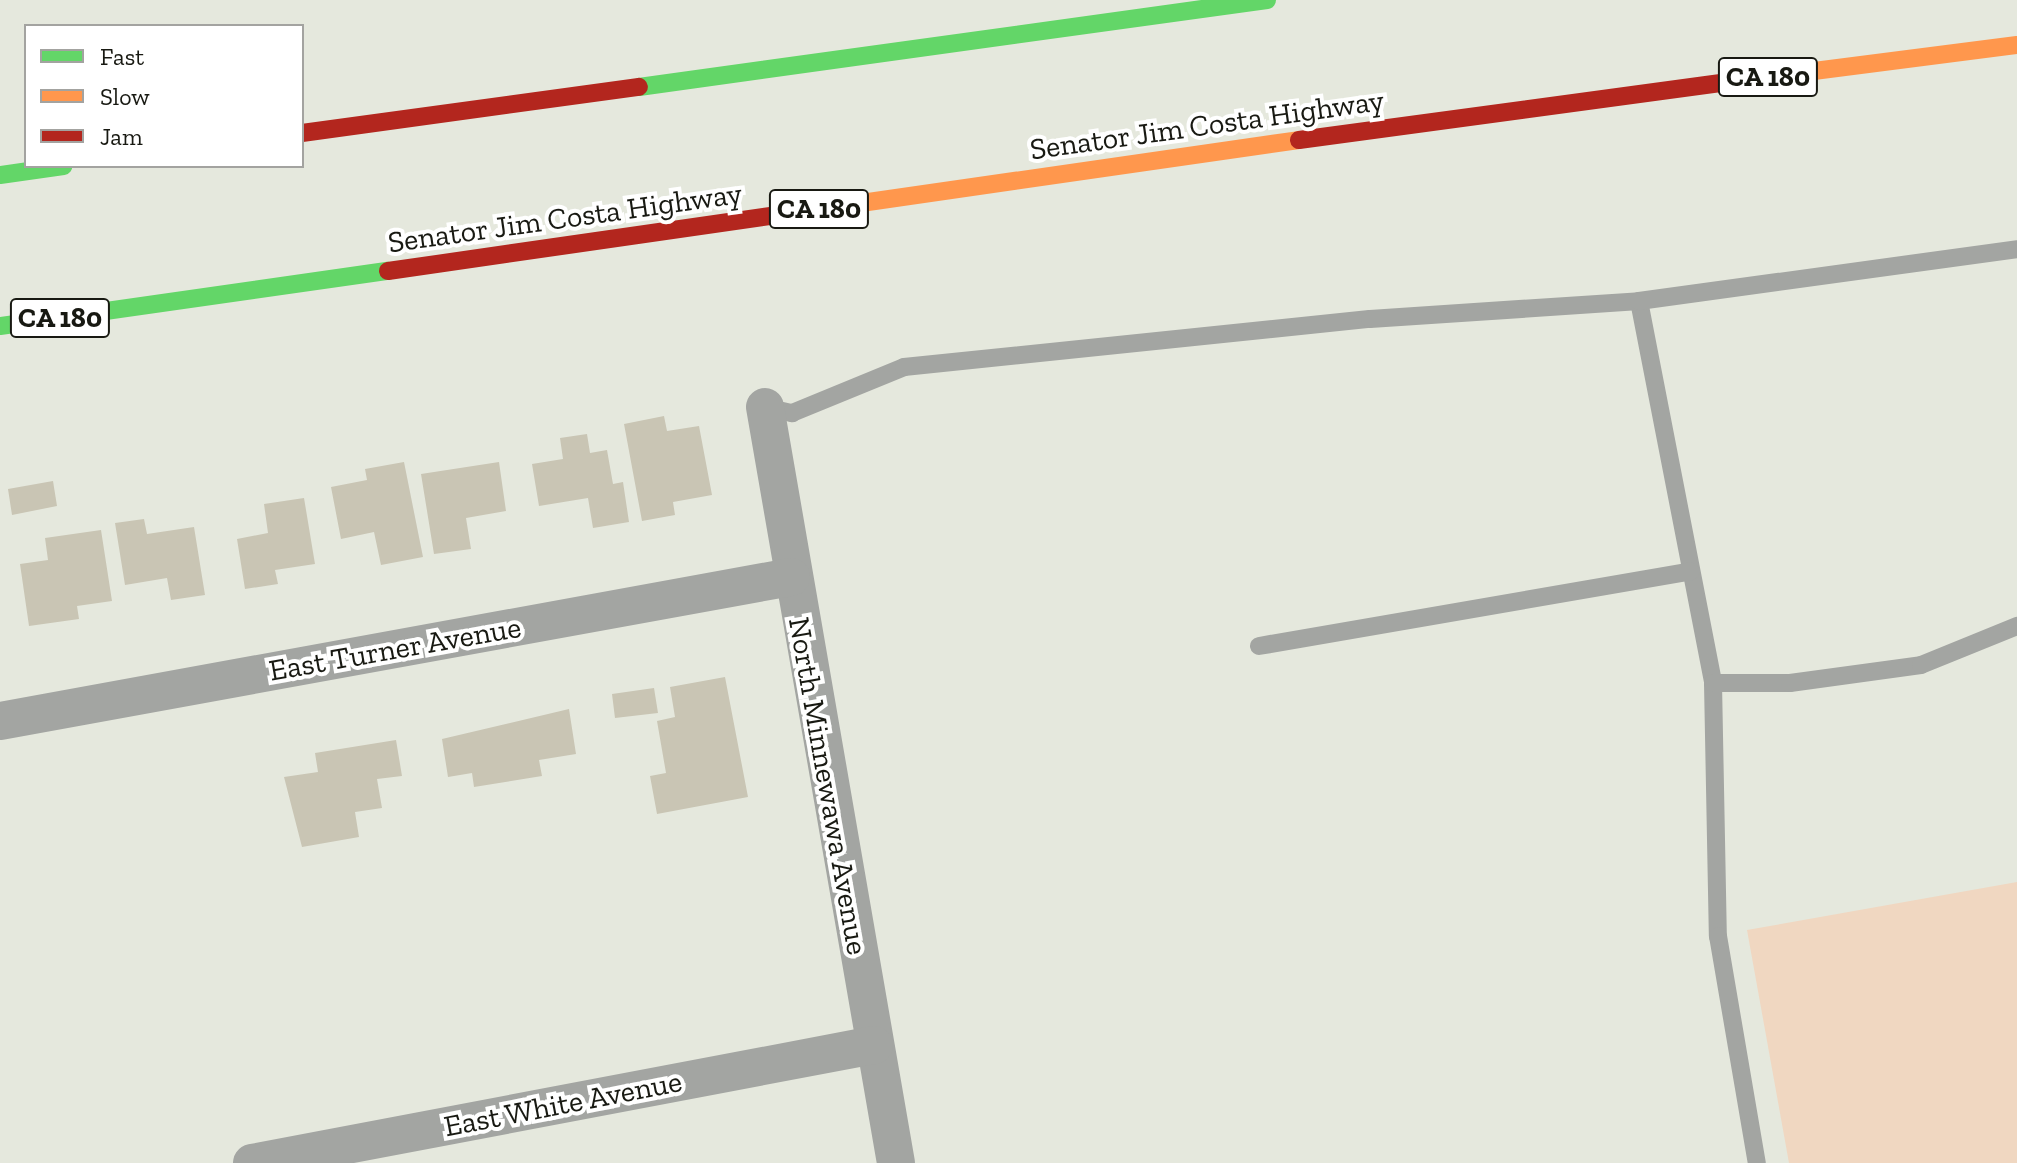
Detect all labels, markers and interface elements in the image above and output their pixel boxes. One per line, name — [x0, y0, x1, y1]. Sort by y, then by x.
legend — [24, 24, 304, 168]
text: Fast — [100, 42, 144, 71]
road number: CA 180 — [1716, 53, 1820, 101]
text: Slow — [100, 82, 150, 111]
street label: Senator Jim Costa Highway — [1027, 82, 1387, 168]
text: Jam — [100, 122, 143, 151]
street label: Senator Jim Costa Highway — [385, 175, 745, 261]
road number: CA 180 — [767, 185, 871, 233]
road number: CA 180 — [8, 294, 112, 342]
street label: East Turner Avenue — [265, 609, 525, 689]
street label: North Minnewawa Avenue — [780, 614, 876, 958]
street label: East White Avenue — [440, 1063, 686, 1145]

